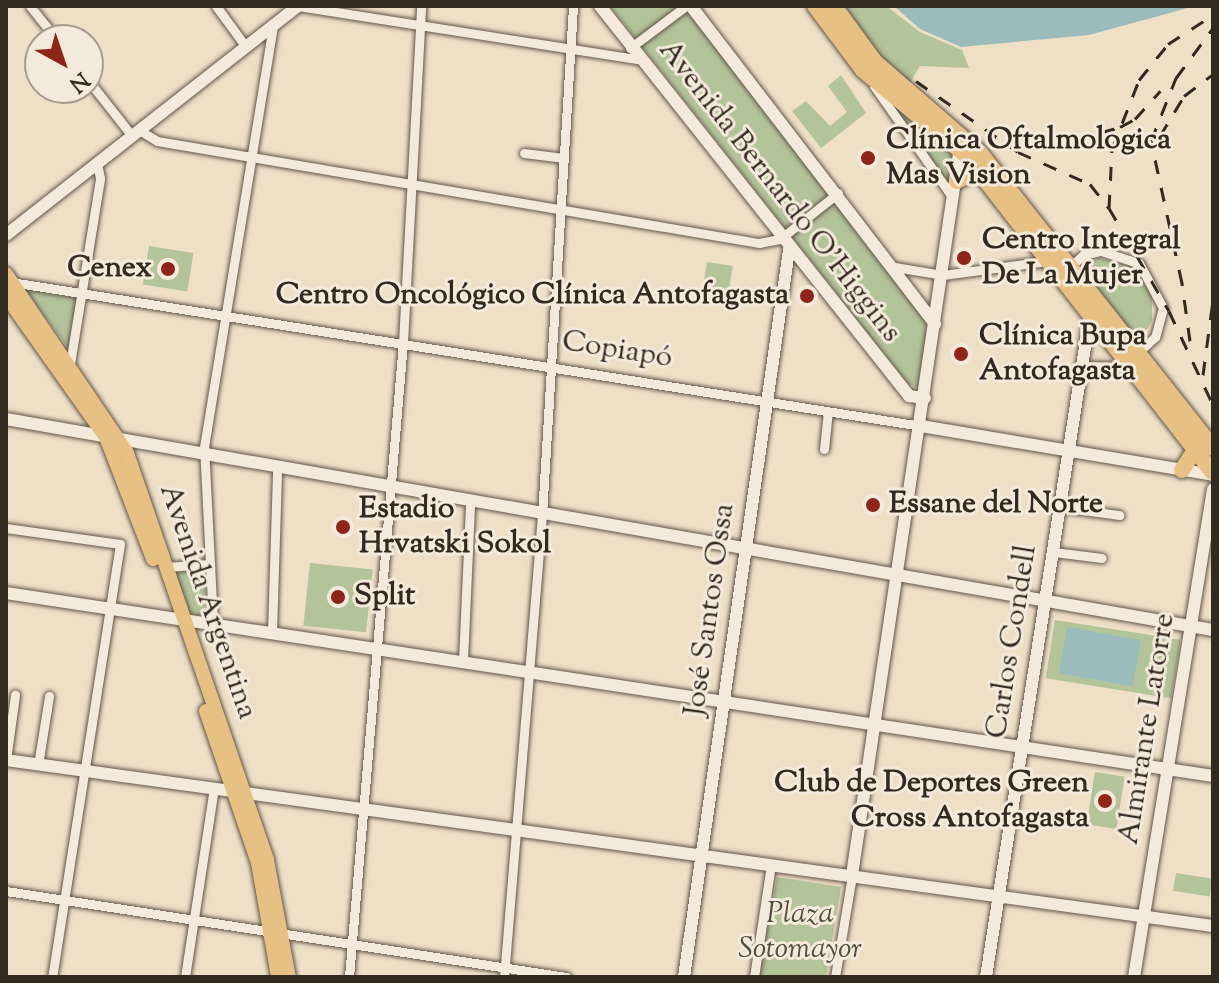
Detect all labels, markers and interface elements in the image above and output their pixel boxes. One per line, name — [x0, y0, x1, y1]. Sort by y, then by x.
north arrow — [24, 24, 104, 104]
street label: Avenida Bernardo O'Higgins — [650, 34, 908, 350]
text: N — [61, 63, 95, 99]
place label: Clínica Oftalmologica Mas Vision — [886, 123, 1171, 194]
marker: Clínica Oftalmologica Mas Vision — [857, 147, 879, 169]
place label: Centro Integral De La Mujer — [982, 223, 1181, 294]
marker: Centro Integral De La Mujer — [953, 247, 975, 269]
place label: Cenex — [67, 251, 152, 287]
marker: Cenex — [159, 260, 177, 278]
place label: Centro Oncológico Clínica Antofagasta — [276, 278, 789, 314]
marker: Centro Oncológico Clínica Antofagasta — [796, 285, 818, 307]
place label: Clínica Bupa Antofagasta — [979, 319, 1147, 390]
street label: Copiapó — [559, 325, 675, 377]
marker: Clínica Bupa Antofagasta — [950, 343, 972, 365]
street label: Avenida Argentina — [150, 480, 264, 724]
place label: Essane del Norte — [889, 487, 1103, 523]
place label: Estadio Hrvatski Sokol — [359, 492, 551, 562]
marker: Essane del Norte — [864, 496, 882, 514]
street label: José Santos Ossa — [678, 501, 744, 719]
marker: Estadio Hrvatski Sokol — [334, 518, 352, 536]
street label: Carlos Condell — [980, 543, 1046, 741]
place label: Split — [354, 579, 415, 615]
marker: Split — [329, 588, 347, 606]
street label: Almirante Latorre — [1112, 611, 1184, 847]
place label: Club de Deportes Green Cross Antofagasta — [774, 766, 1089, 836]
marker: Club de Deportes Green Cross Antofagasta — [1096, 792, 1114, 810]
park label: Plaza Sotomayor — [738, 897, 862, 968]

